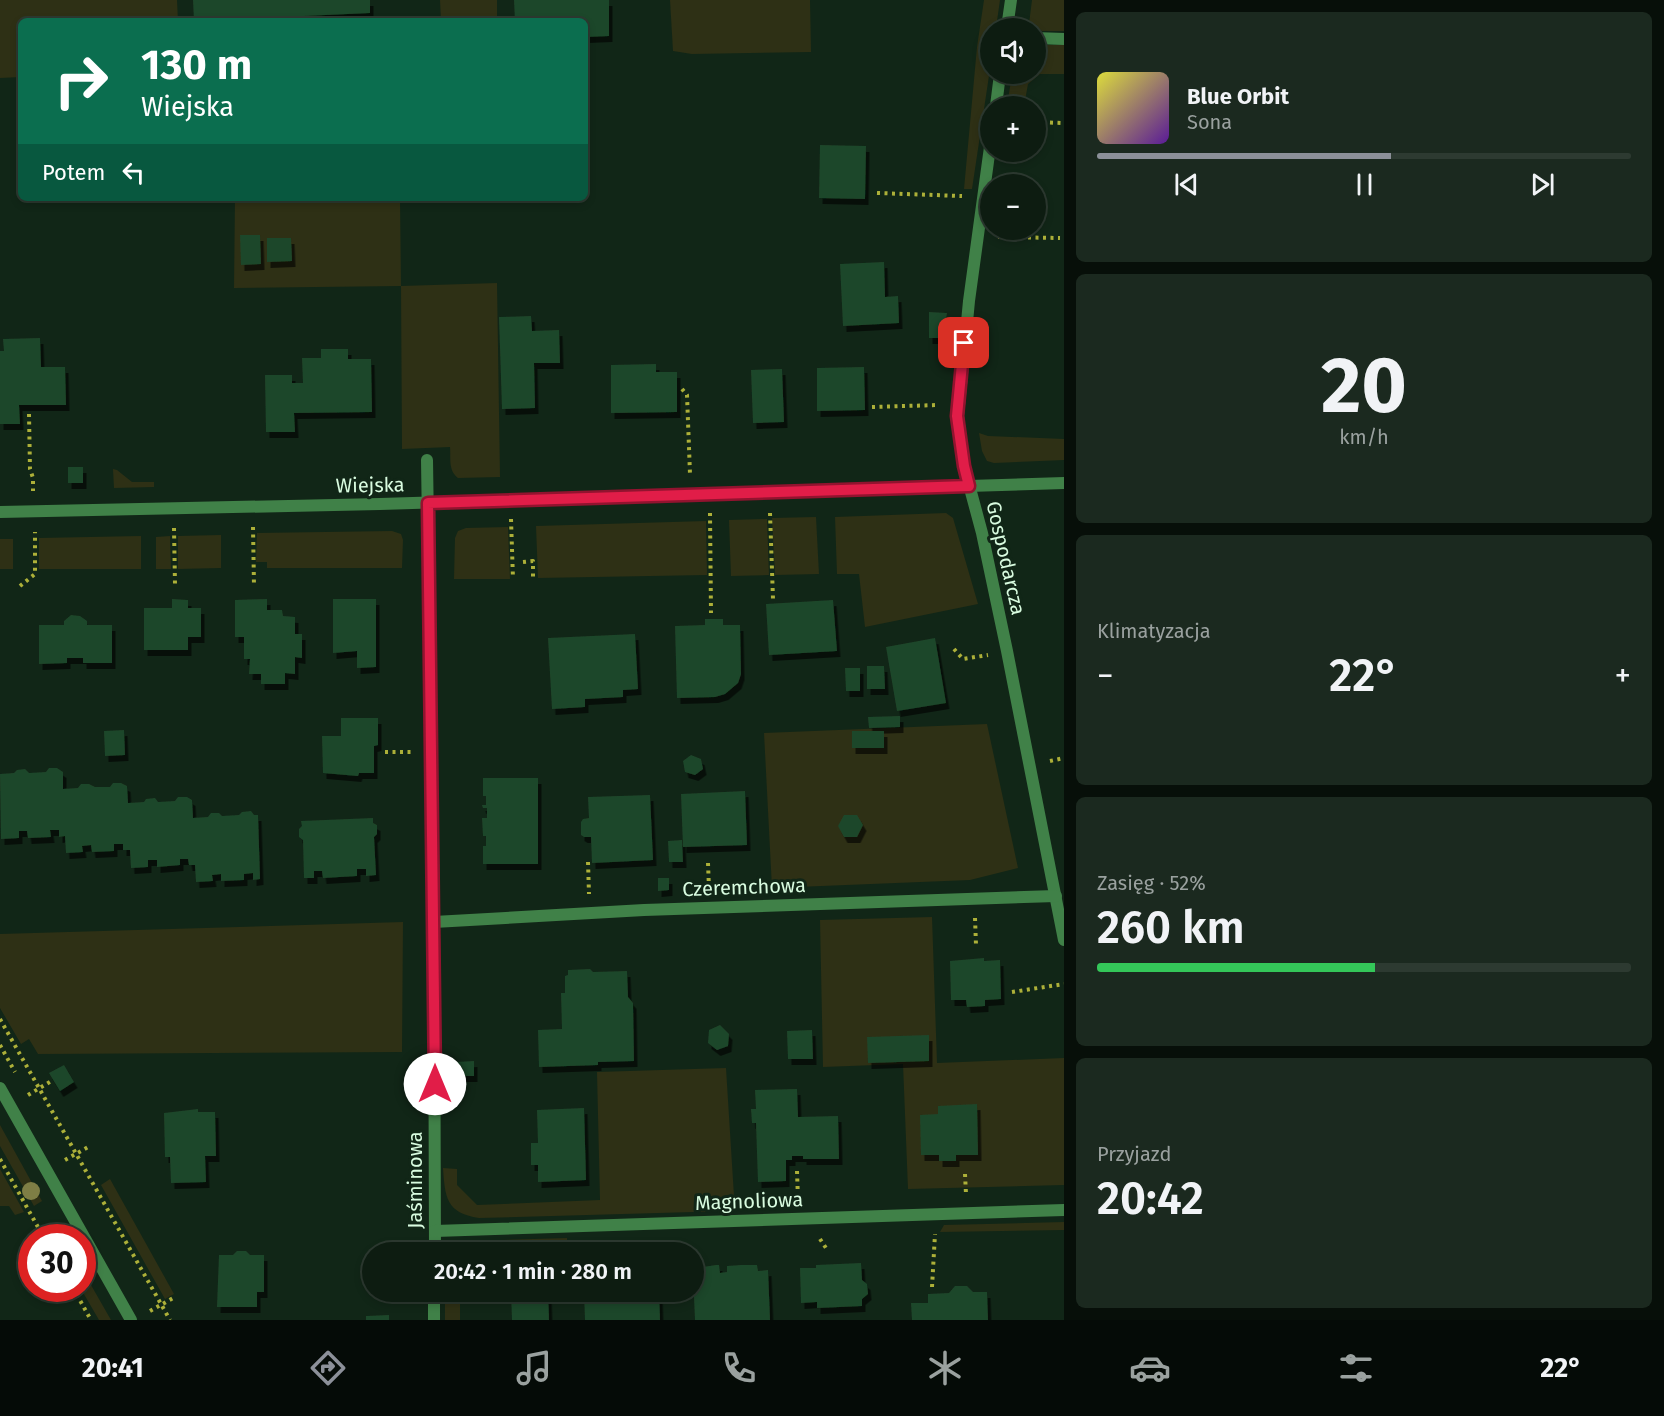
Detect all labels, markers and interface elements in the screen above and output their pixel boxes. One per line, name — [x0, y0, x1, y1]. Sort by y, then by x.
map controls — [980, 18, 1046, 240]
button: sound — [980, 18, 1046, 84]
text: 130 m — [141, 40, 252, 90]
icon: right — [42, 42, 120, 120]
text: Blue Orbit — [1187, 83, 1289, 110]
text: Wiejska — [141, 91, 234, 123]
button: + — [980, 96, 1046, 162]
text: Sona — [1187, 110, 1232, 134]
icon: left — [117, 156, 150, 189]
text: Potem — [42, 159, 105, 186]
icon: previous — [1170, 168, 1203, 201]
icon: pause — [1348, 168, 1381, 201]
icon: next — [1526, 168, 1559, 201]
button: − — [980, 174, 1046, 240]
pin — [938, 317, 989, 368]
icon: arrive — [947, 326, 980, 359]
text: 20 — [1321, 339, 1407, 433]
text: km/h — [1339, 425, 1389, 449]
street label: Wiejska — [335, 472, 405, 498]
street label: Gospodarcza — [981, 499, 1031, 617]
text: Klimatyzacja — [1097, 619, 1211, 643]
text: 22° — [1329, 649, 1399, 703]
text: − — [1097, 656, 1114, 696]
text: + — [1615, 656, 1631, 696]
text: Zasięg · 52% — [1097, 871, 1206, 895]
street label: Czeremchowa — [682, 873, 806, 901]
text: 260 km — [1097, 901, 1245, 955]
position arrow — [403, 1052, 467, 1116]
street label: Jaśminowa — [403, 1131, 427, 1229]
text: Przyjazd — [1097, 1142, 1171, 1166]
text: 20:42 — [1097, 1172, 1204, 1226]
street label: Magnoliowa — [695, 1187, 803, 1215]
speed limit sign: 30 — [18, 1224, 96, 1302]
text: 20:42 · 1 min · 280 m — [434, 1258, 632, 1285]
icon: directions — [307, 1347, 349, 1389]
icon: music — [513, 1347, 555, 1389]
icon: phone — [718, 1347, 760, 1389]
icon: climate — [924, 1347, 966, 1389]
icon: car — [1129, 1347, 1171, 1389]
icon: filters — [1335, 1347, 1377, 1389]
text: 20:41 — [82, 1352, 144, 1384]
text: 22° — [1540, 1352, 1582, 1384]

